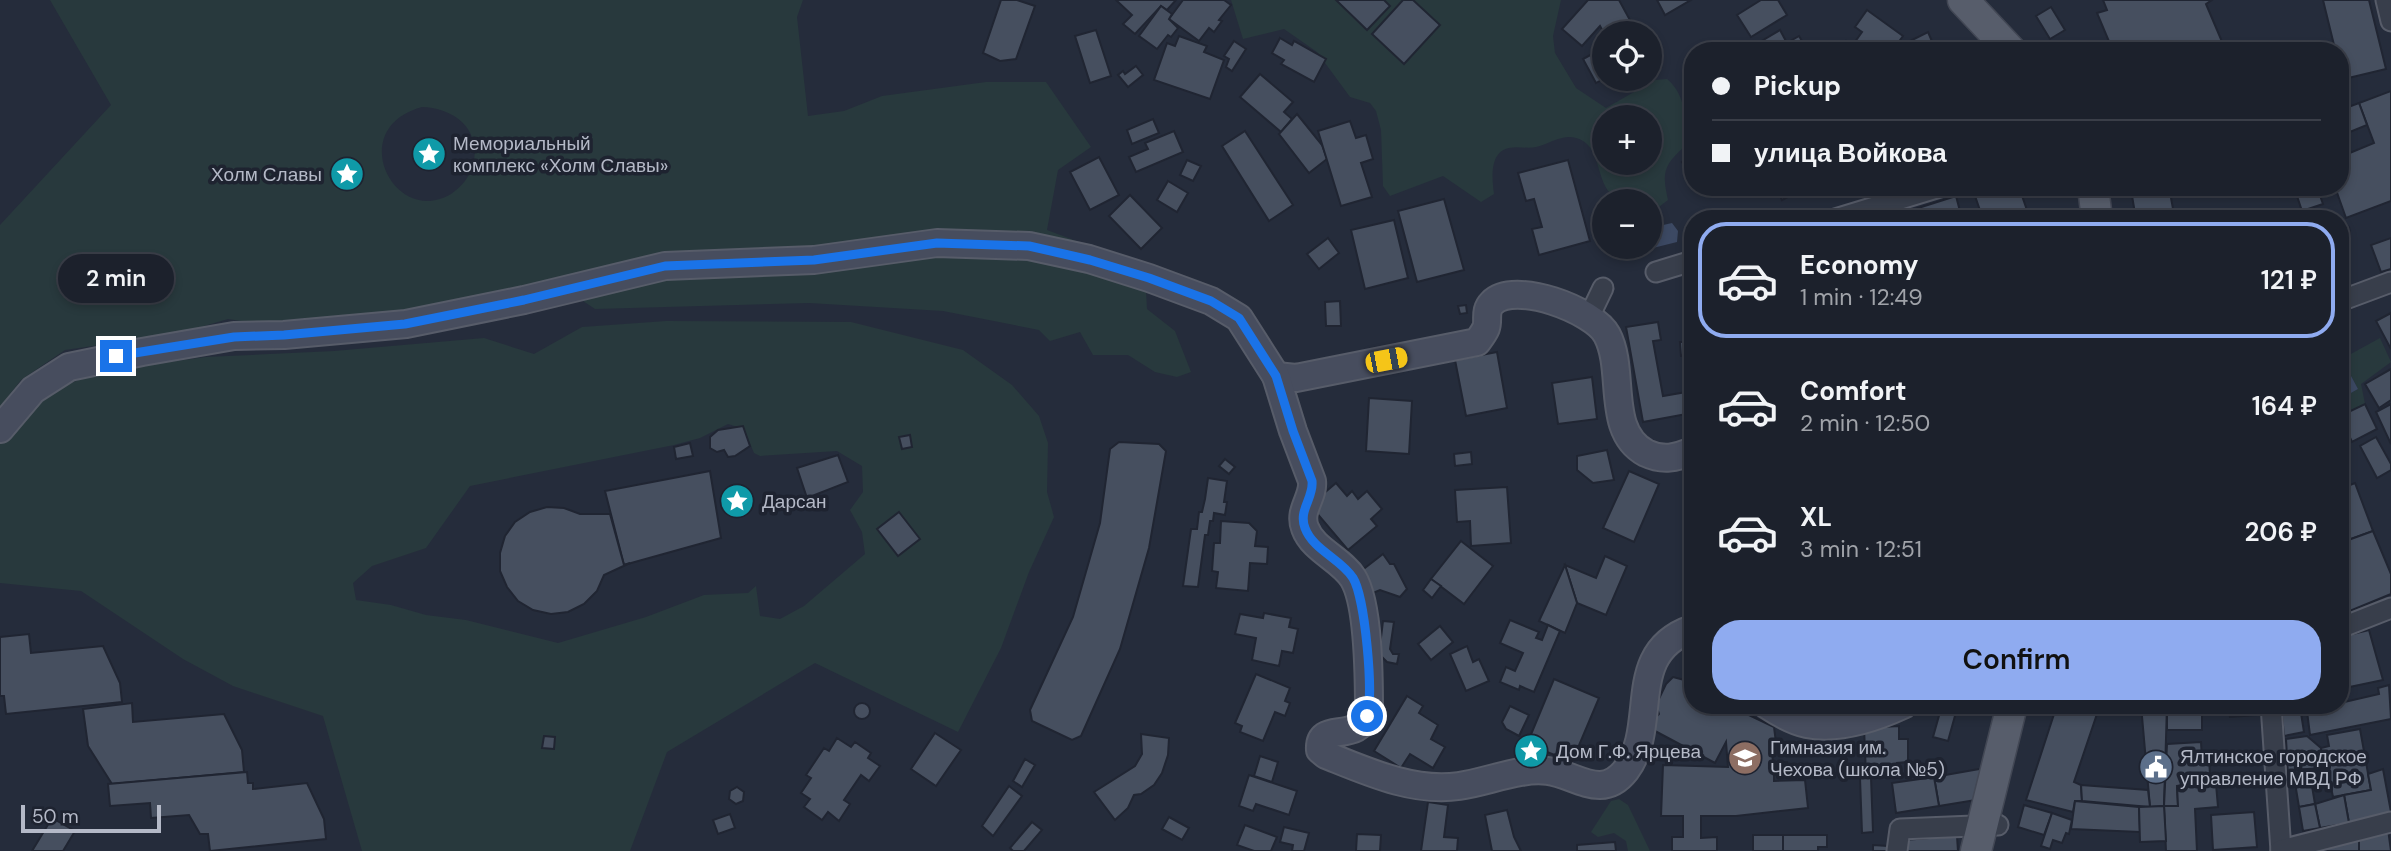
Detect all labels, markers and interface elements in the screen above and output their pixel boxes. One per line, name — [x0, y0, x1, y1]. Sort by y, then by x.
map controls — [1592, 21, 1662, 259]
button: locate — [1592, 21, 1662, 91]
text: Pickup — [1754, 69, 1841, 103]
button: + — [1592, 105, 1662, 175]
place label: Мемориальный комплекс «Холм Славы» — [453, 131, 668, 178]
place icon: Мемориальный комплекс «Холм Славы» — [410, 135, 448, 173]
text: улица Войкова — [1754, 136, 1947, 170]
place icon: Холм Славы — [328, 155, 366, 193]
place label: Холм Славы — [211, 162, 322, 187]
button: − — [1592, 189, 1662, 259]
text: Economy — [1800, 248, 1918, 282]
icon: car — [1716, 249, 1779, 312]
callout: 2 min — [58, 254, 174, 304]
text: 2 min — [86, 263, 146, 293]
text: 121 ₽ — [2261, 263, 2317, 297]
text: 1 min · 12:49 — [1800, 282, 1923, 312]
route end — [100, 340, 132, 372]
car — [1364, 346, 1409, 374]
text: Comfort — [1800, 374, 1906, 408]
icon: car — [1716, 375, 1779, 438]
text: 164 ₽ — [2252, 389, 2317, 423]
text: 2 min · 12:50 — [1800, 408, 1930, 438]
place icon: Дарсан — [718, 482, 756, 520]
place label: Дарсан — [762, 489, 827, 514]
text: XL — [1800, 500, 1832, 534]
icon: car — [1716, 501, 1779, 564]
text: 206 ₽ — [2244, 515, 2317, 549]
text: 3 min · 12:51 — [1800, 534, 1922, 564]
button: Confirm — [1712, 620, 2321, 700]
route start — [1351, 700, 1383, 732]
place icon: Дом Г.Ф. Ярцева — [1512, 732, 1550, 770]
place label: Гимназия им. Чехова (школа №5) — [1770, 735, 1945, 782]
place label: Дом Г.Ф. Ярцева — [1556, 739, 1701, 764]
school or university icon: Гимназия им. Чехова (школа №5) — [1726, 739, 1764, 777]
place label: Ялтинское городское управление МВД РФ — [2180, 744, 2367, 791]
public building icon: Ялтинское городское управление МВД РФ — [2137, 748, 2175, 786]
scale bar — [21, 802, 161, 834]
text: 50 m — [32, 804, 79, 829]

